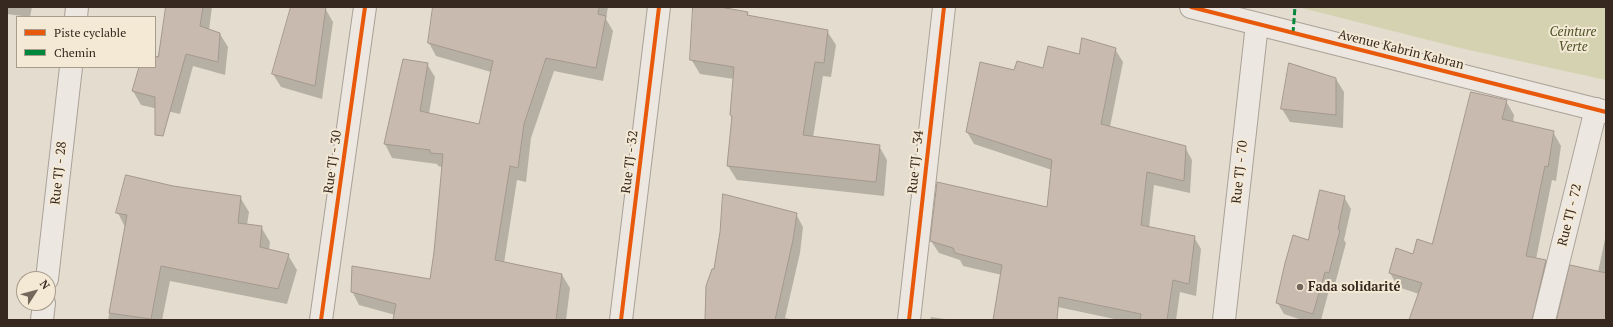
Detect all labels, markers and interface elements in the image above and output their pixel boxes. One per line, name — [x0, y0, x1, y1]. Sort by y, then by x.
legend — [16, 16, 156, 68]
park label: Ceinture Verte — [1549, 24, 1597, 55]
text: Piste cyclable — [54, 25, 126, 40]
street label: Avenue Kabrin Kabran — [1337, 27, 1465, 73]
text: Chemin — [54, 45, 96, 60]
street label: Rue TJ - 30 — [321, 129, 345, 195]
street label: Rue TJ - 32 — [618, 129, 642, 195]
street label: Rue TJ - 34 — [905, 130, 927, 194]
street label: Rue TJ - 70 — [1229, 140, 1251, 204]
street label: Rue TJ - 28 — [48, 141, 70, 205]
street label: Rue TJ - 72 — [1555, 182, 1585, 248]
north arrow — [16, 271, 56, 311]
text: N — [37, 277, 53, 292]
place label: Fada solidarité — [1308, 279, 1401, 295]
marker: Fada solidarité — [1295, 282, 1305, 292]

